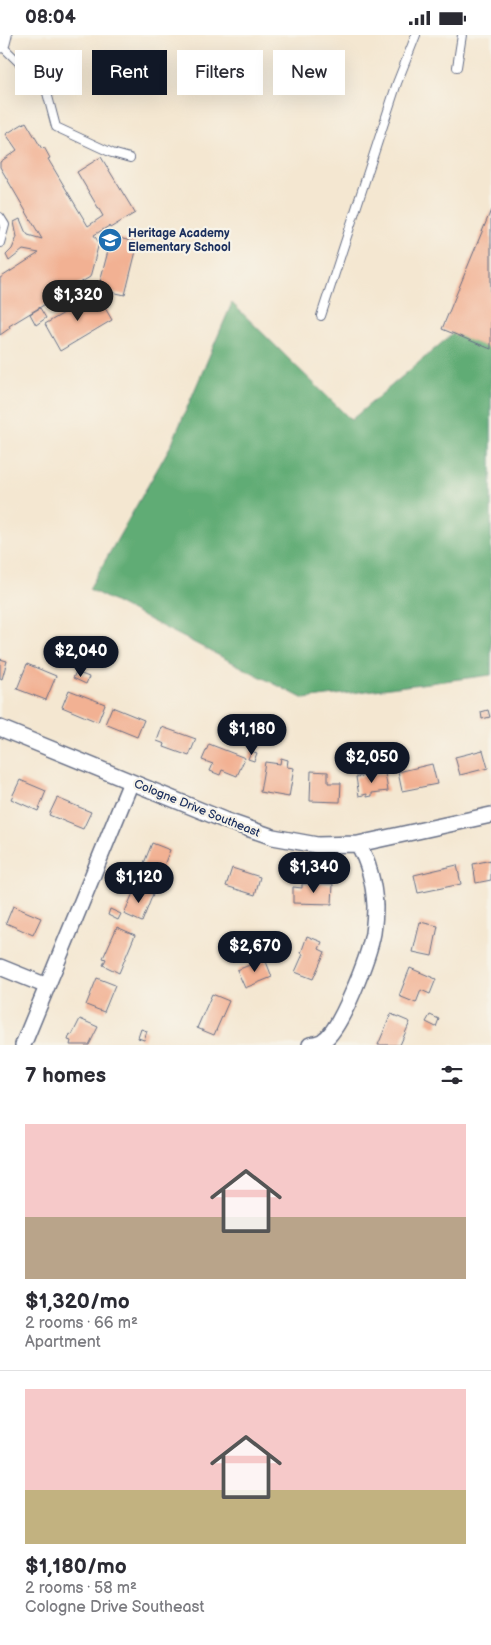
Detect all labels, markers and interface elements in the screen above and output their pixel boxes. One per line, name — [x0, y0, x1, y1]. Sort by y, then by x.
text: 08:04 — [25, 6, 76, 29]
chip: Buy — [15, 50, 82, 95]
chip: Rent — [92, 50, 167, 95]
chip: Filters — [177, 50, 263, 95]
chip: New — [273, 50, 345, 95]
place label: Heritage Academy Elementary School — [128, 226, 231, 255]
school or university icon: Heritage Academy Elementary School — [97, 227, 123, 253]
pin: $1,320 — [37, 279, 119, 322]
text: $1,320 — [53, 286, 103, 305]
pin: $2,040 — [40, 635, 122, 678]
text: $2,040 — [54, 642, 108, 661]
pin: $1,180 — [211, 713, 293, 756]
text: $1,180 — [228, 720, 276, 739]
pin: $2,050 — [331, 741, 413, 784]
text: $2,050 — [346, 748, 398, 767]
street label: Cologne Drive Southeast — [132, 776, 262, 841]
pin: $1,340 — [273, 851, 355, 894]
text: $1,340 — [289, 858, 339, 877]
pin: $1,120 — [98, 861, 180, 904]
text: $1,120 — [116, 868, 162, 887]
pin: $2,670 — [214, 931, 296, 973]
text: $2,670 — [229, 937, 281, 956]
icon: filters — [438, 1061, 466, 1089]
text: 7 homes — [25, 1063, 106, 1088]
icon: home — [201, 1156, 291, 1246]
text: $1,320/mo — [25, 1289, 130, 1314]
text: 2 rooms · 66 m² — [25, 1314, 138, 1333]
text: Apartment — [25, 1333, 101, 1352]
icon: home — [201, 1422, 291, 1512]
text: $1,180/mo — [25, 1554, 127, 1579]
text: 2 rooms · 58 m² — [25, 1579, 137, 1598]
text: Cologne Drive Southeast — [25, 1598, 204, 1617]

